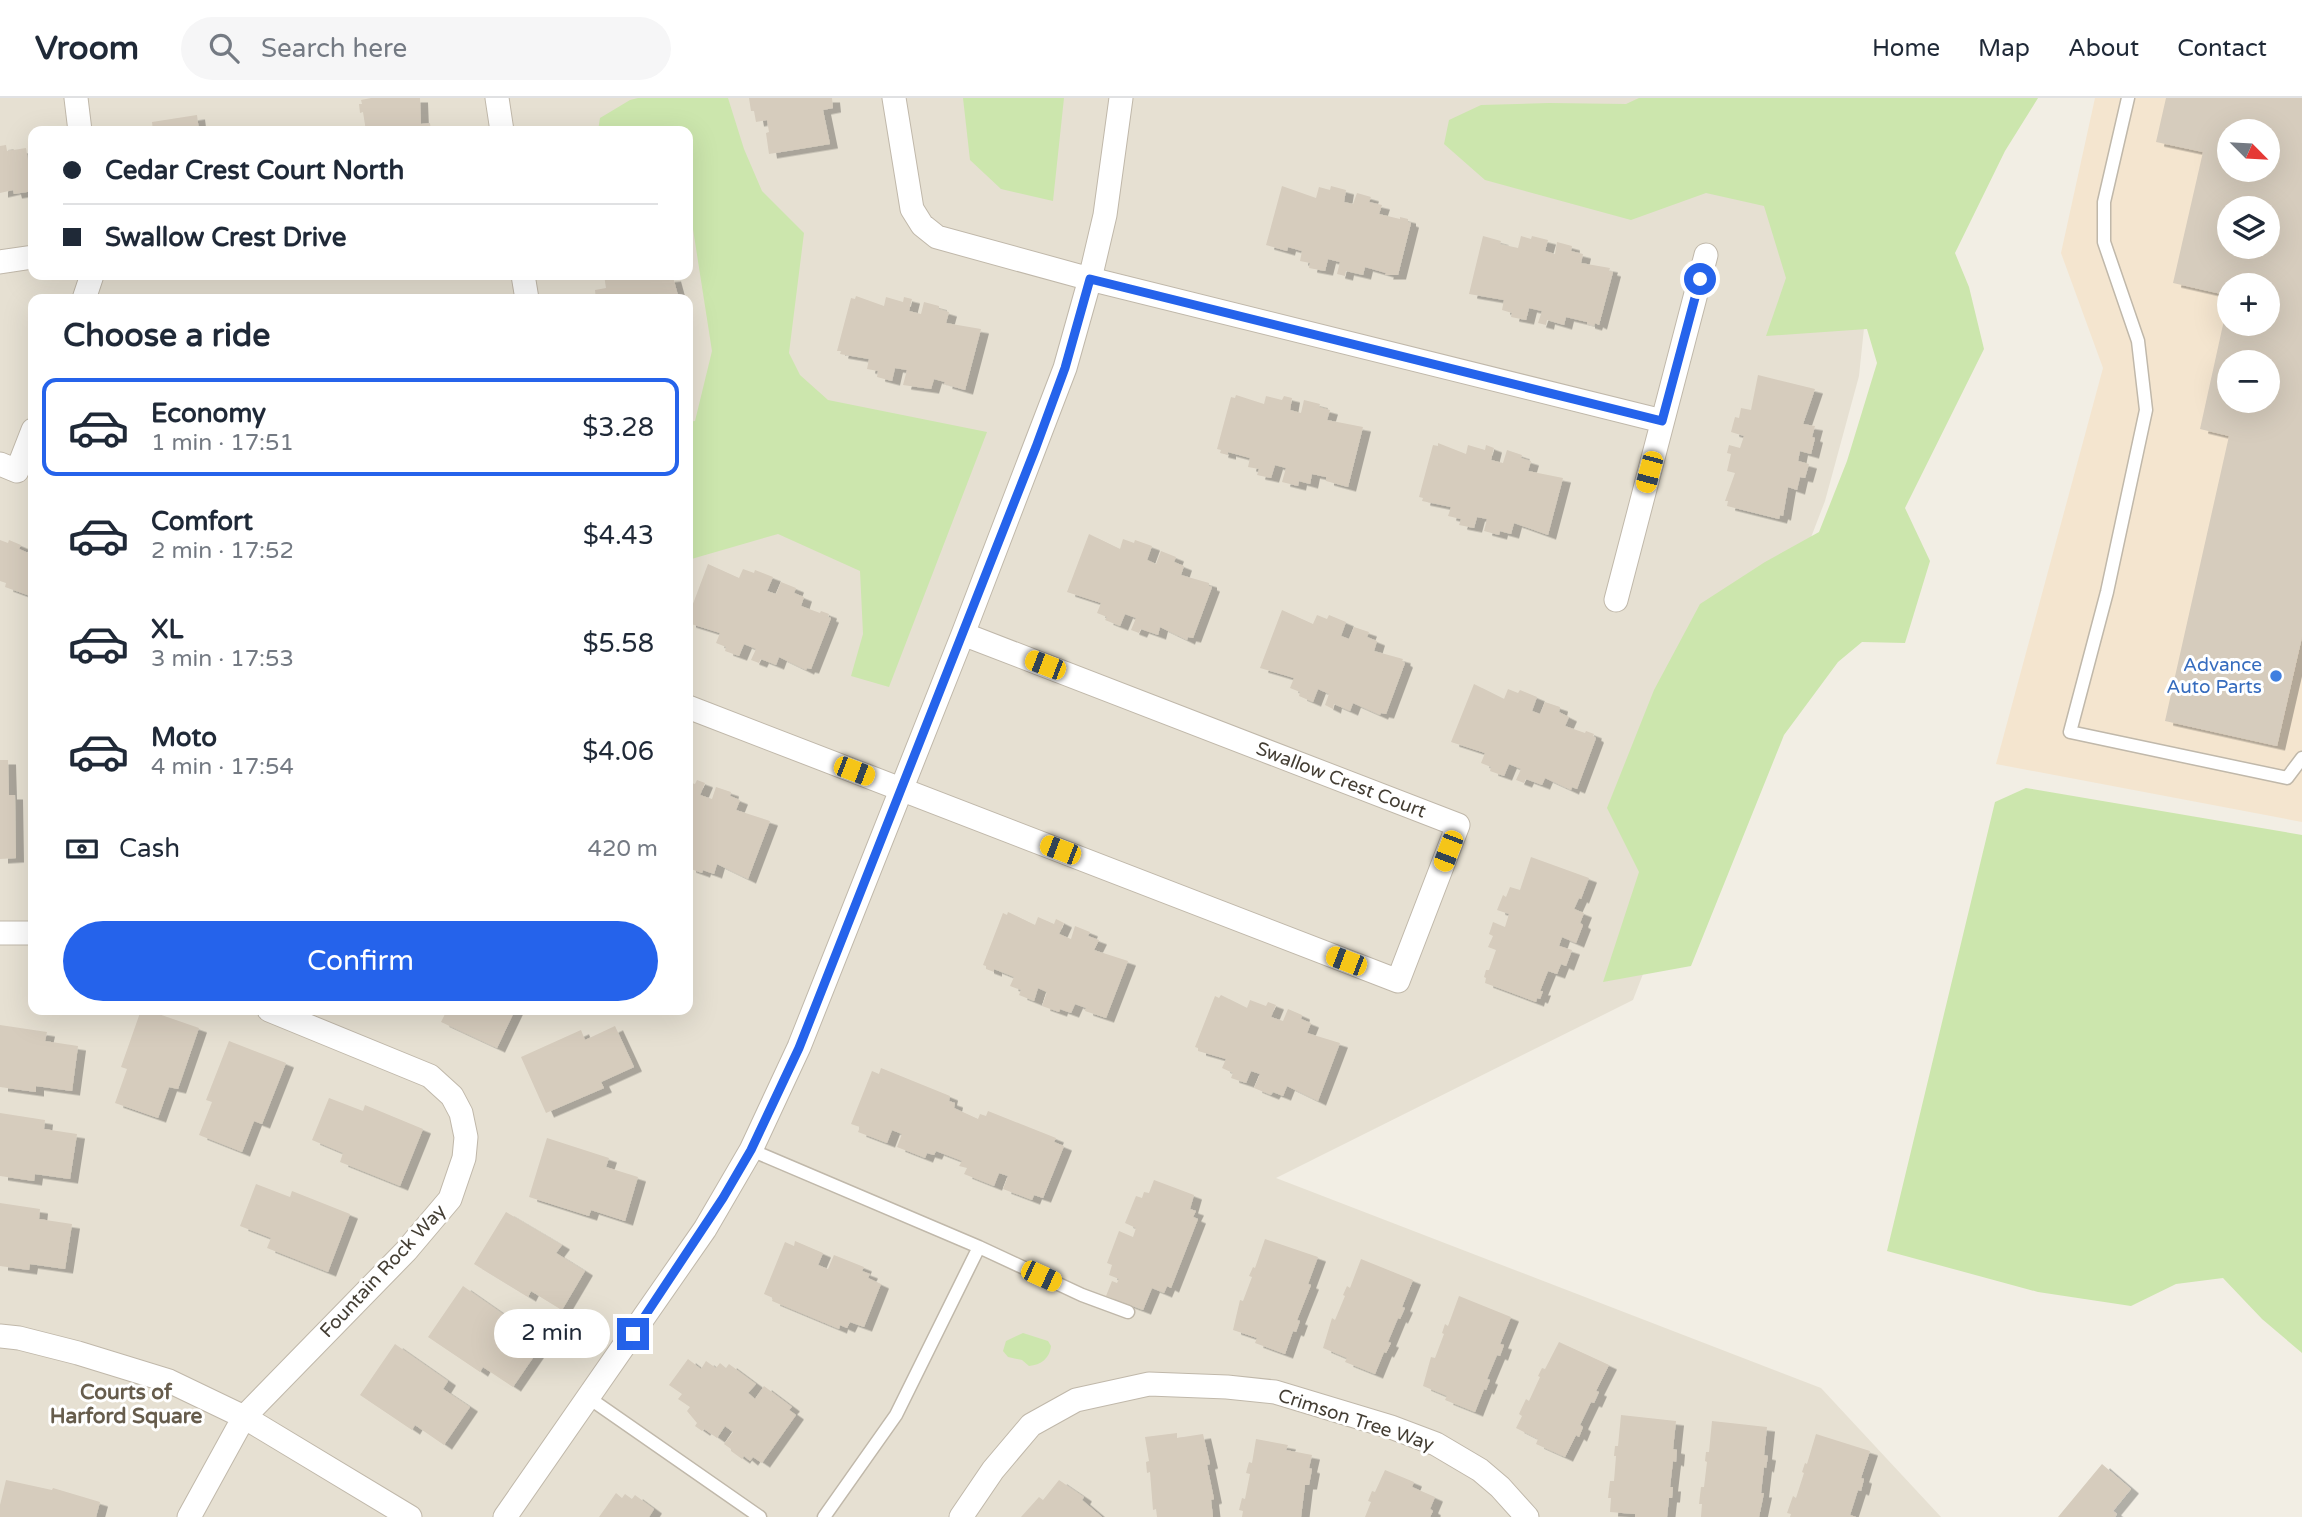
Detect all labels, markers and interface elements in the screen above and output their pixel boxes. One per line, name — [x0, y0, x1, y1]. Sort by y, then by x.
search box — [181, 17, 671, 80]
text: Vroom — [35, 29, 139, 68]
icon: search — [205, 29, 243, 67]
text: Search here — [261, 33, 407, 64]
text: Home — [1872, 34, 1940, 63]
text: Map — [1978, 34, 2030, 63]
text: About — [2068, 34, 2139, 63]
text: Contact — [2177, 34, 2267, 63]
north arrow — [2217, 119, 2280, 182]
map controls — [2217, 119, 2280, 413]
text: Cedar Crest Court North — [105, 155, 404, 186]
button: layers — [2217, 196, 2280, 259]
text: Swallow Crest Drive — [105, 222, 346, 253]
route start — [1684, 263, 1716, 295]
button: + — [2217, 273, 2280, 336]
text: Choose a ride — [63, 317, 270, 355]
button: − — [2217, 350, 2280, 413]
icon: car — [67, 396, 130, 459]
text: Economy — [151, 398, 266, 429]
text: $3.28 — [582, 412, 654, 443]
text: 1 min · 17:51 — [151, 429, 294, 457]
car — [1634, 449, 1665, 495]
icon: car — [67, 504, 130, 567]
text: Comfort — [151, 506, 253, 537]
text: $4.43 — [583, 520, 654, 551]
text: 2 min · 17:52 — [151, 537, 294, 565]
icon: car — [67, 612, 130, 675]
text: XL — [151, 614, 183, 645]
text: $5.58 — [582, 628, 654, 659]
text: 3 min · 17:53 — [151, 645, 294, 673]
car — [1022, 648, 1069, 682]
place label: Advance Auto Parts — [2166, 654, 2262, 698]
marker: Advance Auto Parts — [2268, 668, 2284, 684]
icon: car — [67, 720, 130, 783]
text: Moto — [151, 722, 217, 753]
text: $4.06 — [582, 736, 654, 767]
street label: Swallow Crest Court — [1253, 737, 1429, 823]
text: 4 min · 17:54 — [151, 753, 294, 781]
car — [831, 754, 878, 788]
car — [1431, 828, 1466, 874]
icon: cash — [63, 830, 101, 868]
text: Cash — [119, 833, 180, 864]
car — [1037, 833, 1084, 867]
text: 420 m — [588, 835, 658, 863]
button: Confirm — [63, 921, 658, 1001]
car — [1323, 944, 1370, 978]
street label: Fountain Rock Way — [316, 1200, 450, 1342]
car — [1018, 1258, 1065, 1294]
callout: 2 min — [493, 1310, 608, 1358]
route end — [617, 1318, 649, 1350]
text: 2 min — [521, 1319, 583, 1347]
district label: Courts of Harford Square — [50, 1380, 202, 1429]
street label: Crimson Tree Way — [1275, 1384, 1437, 1456]

